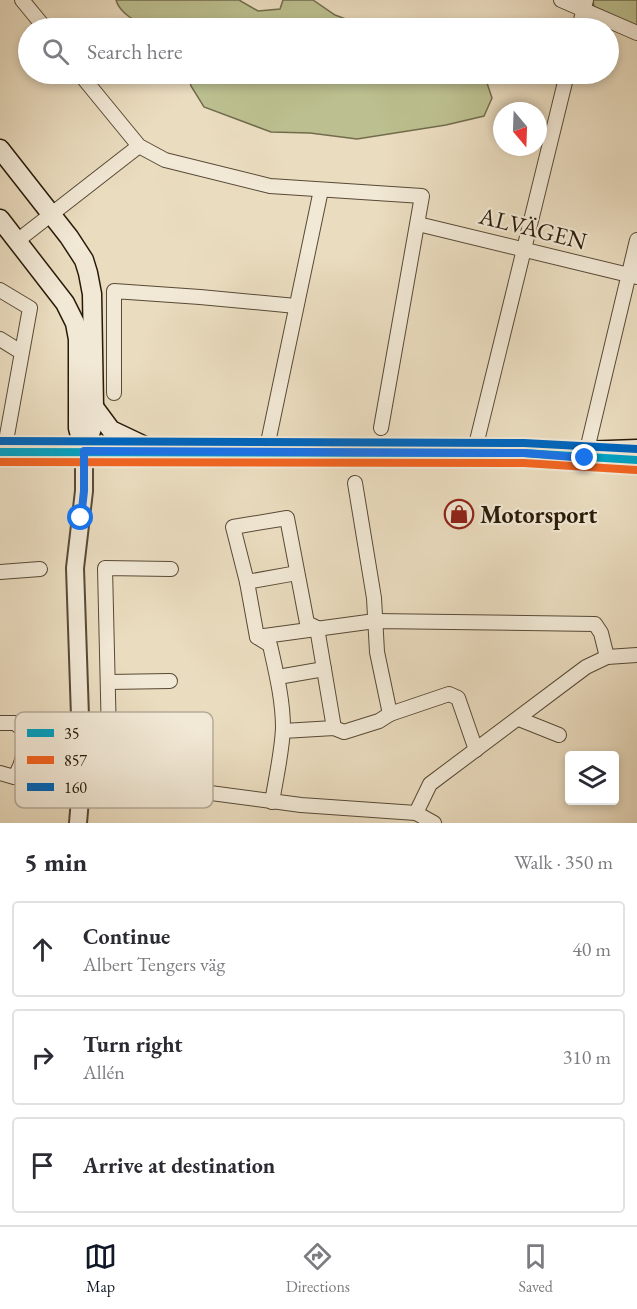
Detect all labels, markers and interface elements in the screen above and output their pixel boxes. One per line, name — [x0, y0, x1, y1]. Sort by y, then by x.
search box — [18, 18, 619, 84]
icon: search — [39, 35, 72, 68]
text: Search here — [87, 37, 182, 66]
north arrow — [493, 102, 547, 156]
street label: ALVÄGEN — [475, 199, 590, 256]
route end — [571, 444, 597, 470]
shop icon: Motorsport — [443, 498, 475, 530]
place label: Motorsport — [480, 499, 597, 530]
route start — [67, 504, 93, 530]
legend — [15, 712, 213, 808]
text: 35 — [64, 723, 79, 744]
text: 857 — [64, 750, 87, 771]
map controls — [565, 751, 619, 805]
button: layers — [565, 751, 619, 805]
text: 160 — [64, 777, 87, 798]
text: 5 min — [24, 845, 87, 879]
text: Walk · 350 m — [514, 849, 613, 875]
text: Continue — [83, 922, 170, 951]
icon: ahead — [26, 933, 59, 966]
text: 40 m — [572, 936, 611, 962]
text: Albert Tengers väg — [83, 951, 225, 977]
text: Turn right — [83, 1030, 182, 1059]
icon: right — [26, 1041, 59, 1074]
text: 310 m — [563, 1044, 611, 1070]
text: Allén — [83, 1059, 125, 1085]
icon: arrive — [26, 1149, 59, 1182]
text: Arrive at destination — [83, 1151, 275, 1180]
tab: Map — [84, 1240, 117, 1297]
tab: Directions — [286, 1240, 350, 1297]
tab: Saved — [518, 1240, 553, 1297]

